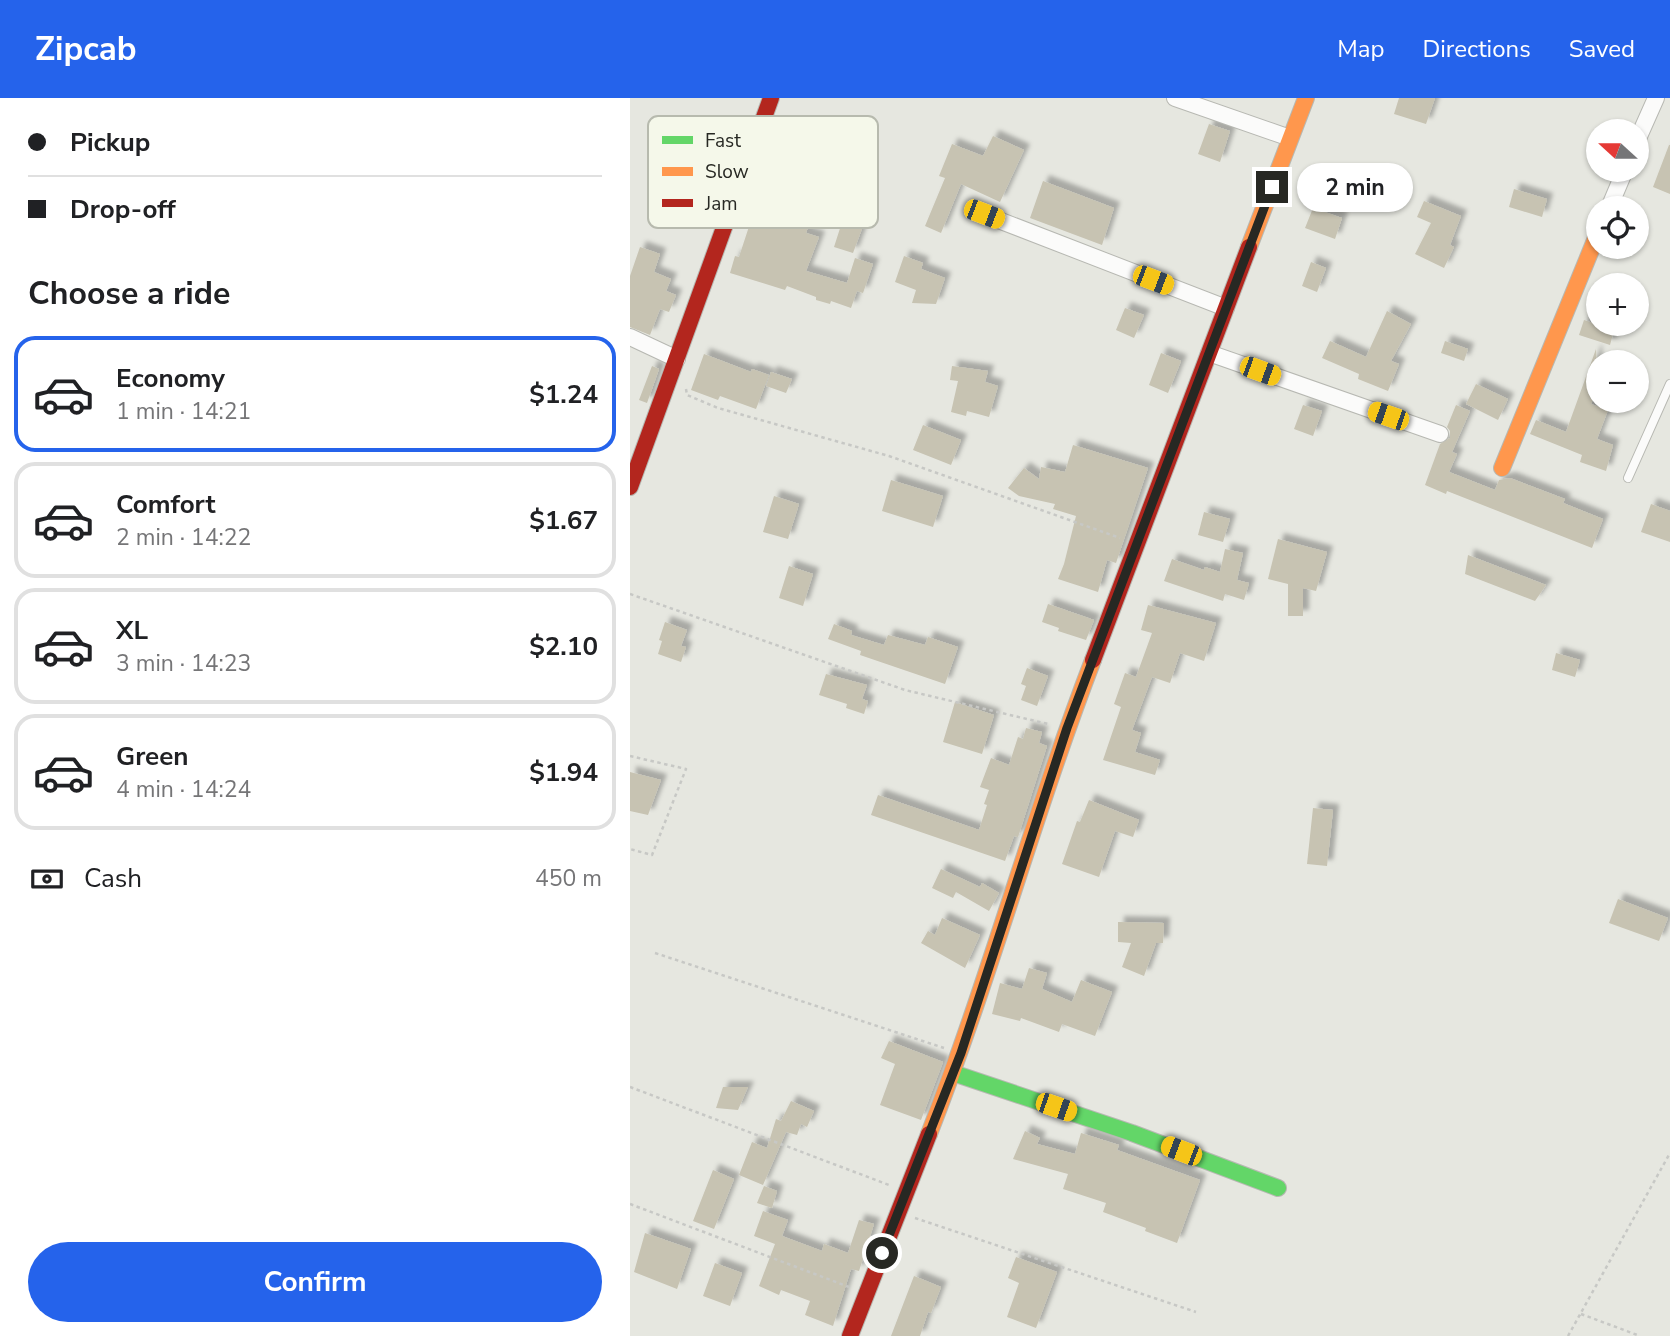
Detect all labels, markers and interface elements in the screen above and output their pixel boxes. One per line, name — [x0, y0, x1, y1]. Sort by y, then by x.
text: Zipcab — [35, 27, 137, 72]
text: Map — [1337, 33, 1384, 65]
text: Directions — [1422, 33, 1531, 65]
text: Saved — [1569, 33, 1635, 65]
legend — [648, 116, 878, 228]
north arrow — [1586, 119, 1648, 182]
map controls — [1586, 119, 1649, 413]
text: Pickup — [70, 125, 150, 160]
text: Fast — [705, 128, 741, 154]
text: Slow — [705, 159, 749, 185]
callout: 2 min — [1296, 162, 1412, 212]
route end — [1256, 171, 1288, 203]
text: 2 min — [1325, 172, 1385, 203]
text: Jam — [704, 191, 738, 217]
text: Drop-off — [70, 192, 176, 227]
button: locate — [1586, 196, 1649, 259]
car — [961, 197, 1008, 231]
car — [1130, 263, 1177, 297]
text: Choose a ride — [28, 272, 230, 315]
button: + — [1586, 273, 1649, 336]
button: − — [1586, 350, 1649, 413]
car — [1237, 354, 1284, 388]
text: Economy — [116, 361, 225, 396]
icon: car — [32, 363, 95, 426]
text: $1.24 — [529, 377, 598, 412]
text: 1 min · 14:21 — [116, 396, 251, 427]
car — [1365, 399, 1412, 433]
text: Comfort — [116, 487, 216, 522]
icon: car — [32, 489, 95, 552]
text: $1.67 — [529, 503, 598, 538]
text: 2 min · 14:22 — [116, 522, 251, 553]
text: XL — [116, 613, 148, 648]
icon: car — [32, 615, 95, 678]
text: $2.10 — [529, 629, 598, 664]
text: 3 min · 14:23 — [116, 648, 251, 679]
text: Green — [116, 739, 189, 774]
icon: car — [32, 741, 95, 804]
text: $1.94 — [529, 755, 598, 790]
text: 4 min · 14:24 — [116, 774, 251, 805]
icon: cash — [28, 860, 66, 898]
text: Cash — [84, 861, 142, 896]
text: 450 m — [535, 863, 602, 894]
car — [1033, 1090, 1080, 1124]
car — [1158, 1134, 1205, 1168]
route start — [866, 1237, 898, 1269]
button: Confirm — [28, 1242, 602, 1322]

